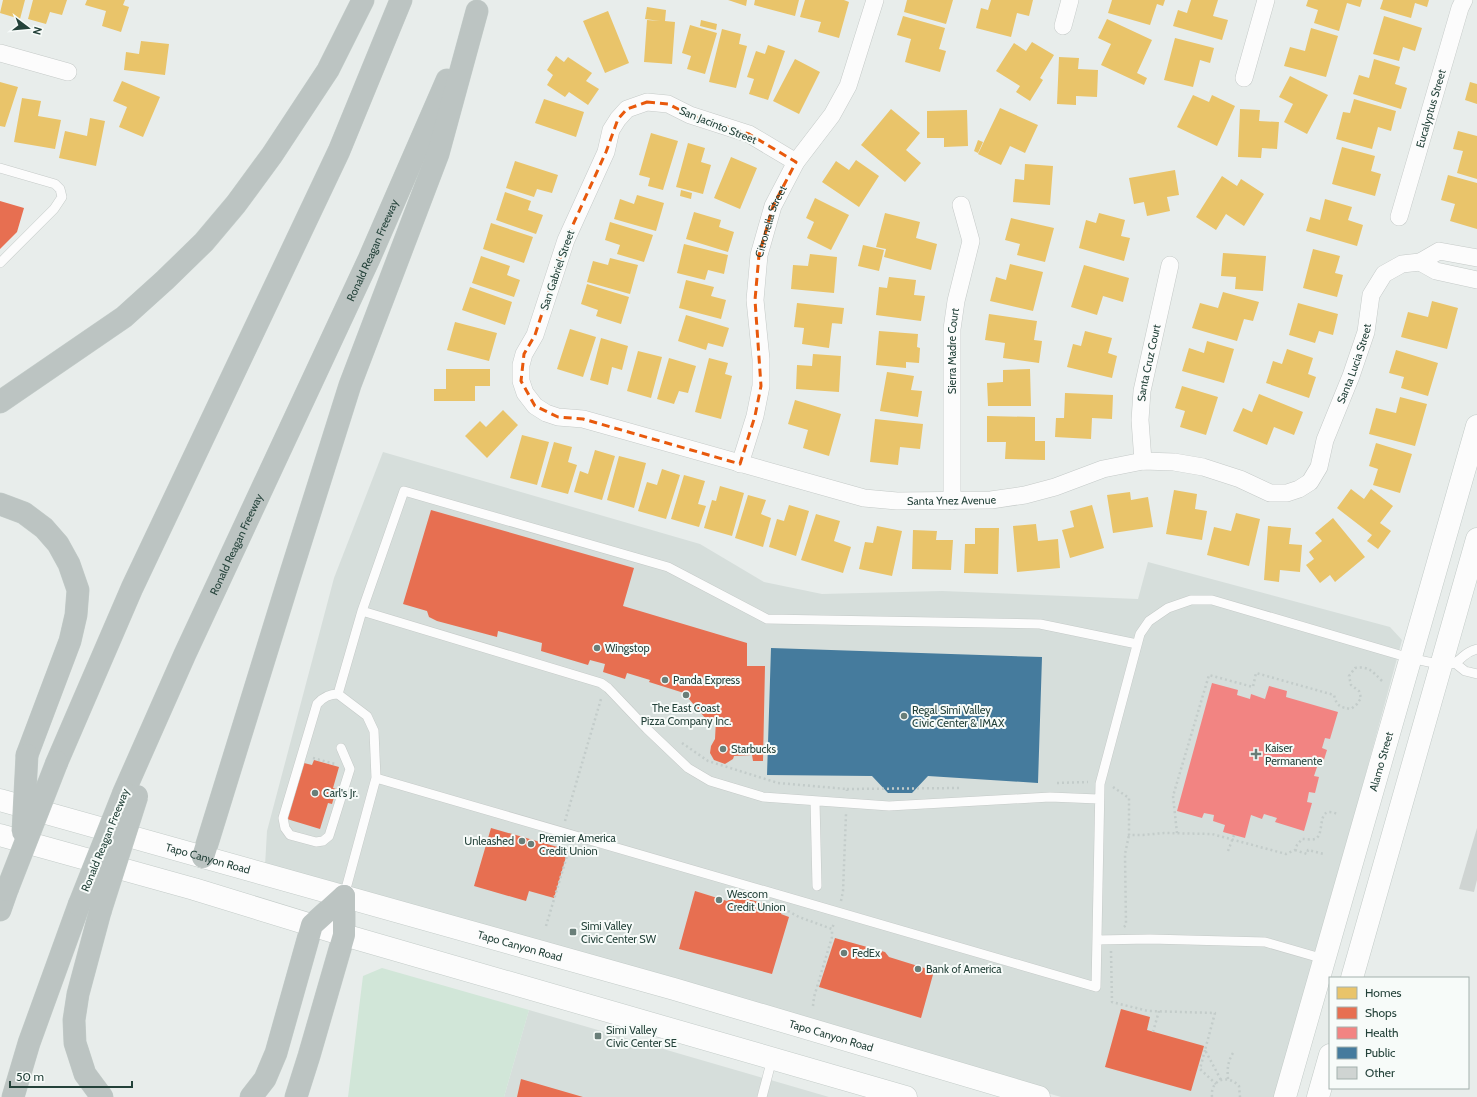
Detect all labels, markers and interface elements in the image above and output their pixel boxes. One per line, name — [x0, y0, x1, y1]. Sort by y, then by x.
north arrow — [8, 8, 48, 48]
text: N — [30, 25, 45, 36]
street label: Eucalyptus Street — [1413, 67, 1449, 149]
street label: San Jacinto Street — [677, 103, 759, 147]
street label: Citronella Street — [752, 183, 790, 259]
street label: Ronald Reagan Freeway — [343, 197, 401, 303]
street label: San Gabriel Street — [537, 228, 577, 312]
street label: Sierra Madre Court — [945, 307, 962, 394]
street label: Santa Cruz Court — [1134, 323, 1164, 402]
street label: Santa Lucia Street — [1334, 323, 1374, 406]
street label: Ronald Reagan Freeway — [207, 491, 266, 597]
street label: Santa Ynez Avenue — [907, 492, 997, 508]
place label: Wingstop — [605, 641, 650, 655]
marker: Wingstop — [592, 643, 602, 653]
place label: Panda Express — [673, 673, 740, 687]
marker: Panda Express — [660, 675, 670, 685]
marker: The East Coast Pizza Company Inc. — [681, 690, 691, 700]
place label: The East Coast Pizza Company Inc. — [641, 701, 731, 728]
place label: Regal Simi Valley Civic Center & IMAX — [912, 703, 1005, 730]
marker: Regal Simi Valley Civic Center & IMAX — [899, 711, 909, 721]
street label: Alamo Street — [1366, 730, 1396, 793]
place label: Kaiser Permanente — [1265, 741, 1323, 768]
place label: Starbucks — [731, 742, 777, 756]
marker: Starbucks — [718, 744, 728, 754]
marker: Kaiser Permanente — [1250, 748, 1262, 760]
street label: Ronald Reagan Freeway — [78, 786, 132, 894]
place label: Carl's Jr. — [323, 786, 358, 800]
marker: Carl's Jr. — [310, 788, 320, 798]
place label: Premier America Credit Union — [539, 831, 617, 858]
place label: Unleashed — [464, 834, 514, 848]
marker: Unleashed — [517, 836, 527, 846]
marker: Premier America Credit Union — [526, 839, 536, 849]
street label: Tapo Canyon Road — [164, 840, 252, 877]
place label: Wescom Credit Union — [727, 887, 786, 914]
marker: Wescom Credit Union — [714, 895, 724, 905]
place label: Simi Valley Civic Center SW — [581, 919, 657, 946]
street label: Tapo Canyon Road — [476, 927, 564, 964]
marker: Simi Valley Civic Center SW — [568, 927, 578, 937]
place label: FedEx — [852, 946, 881, 960]
marker: FedEx — [839, 948, 849, 958]
place label: Bank of America — [926, 962, 1002, 976]
marker: Bank of America — [913, 964, 923, 974]
legend — [1329, 977, 1469, 1089]
text: Homes — [1365, 985, 1402, 1000]
text: Shops — [1365, 1005, 1397, 1020]
street label: Tapo Canyon Road — [787, 1016, 875, 1055]
place label: Simi Valley Civic Center SE — [606, 1023, 677, 1050]
text: Health — [1365, 1025, 1399, 1040]
marker: Simi Valley Civic Center SE — [593, 1031, 603, 1041]
text: Public — [1365, 1045, 1396, 1060]
scale bar — [10, 1063, 132, 1089]
text: Other — [1365, 1065, 1395, 1080]
text: 50 m — [16, 1069, 44, 1084]

